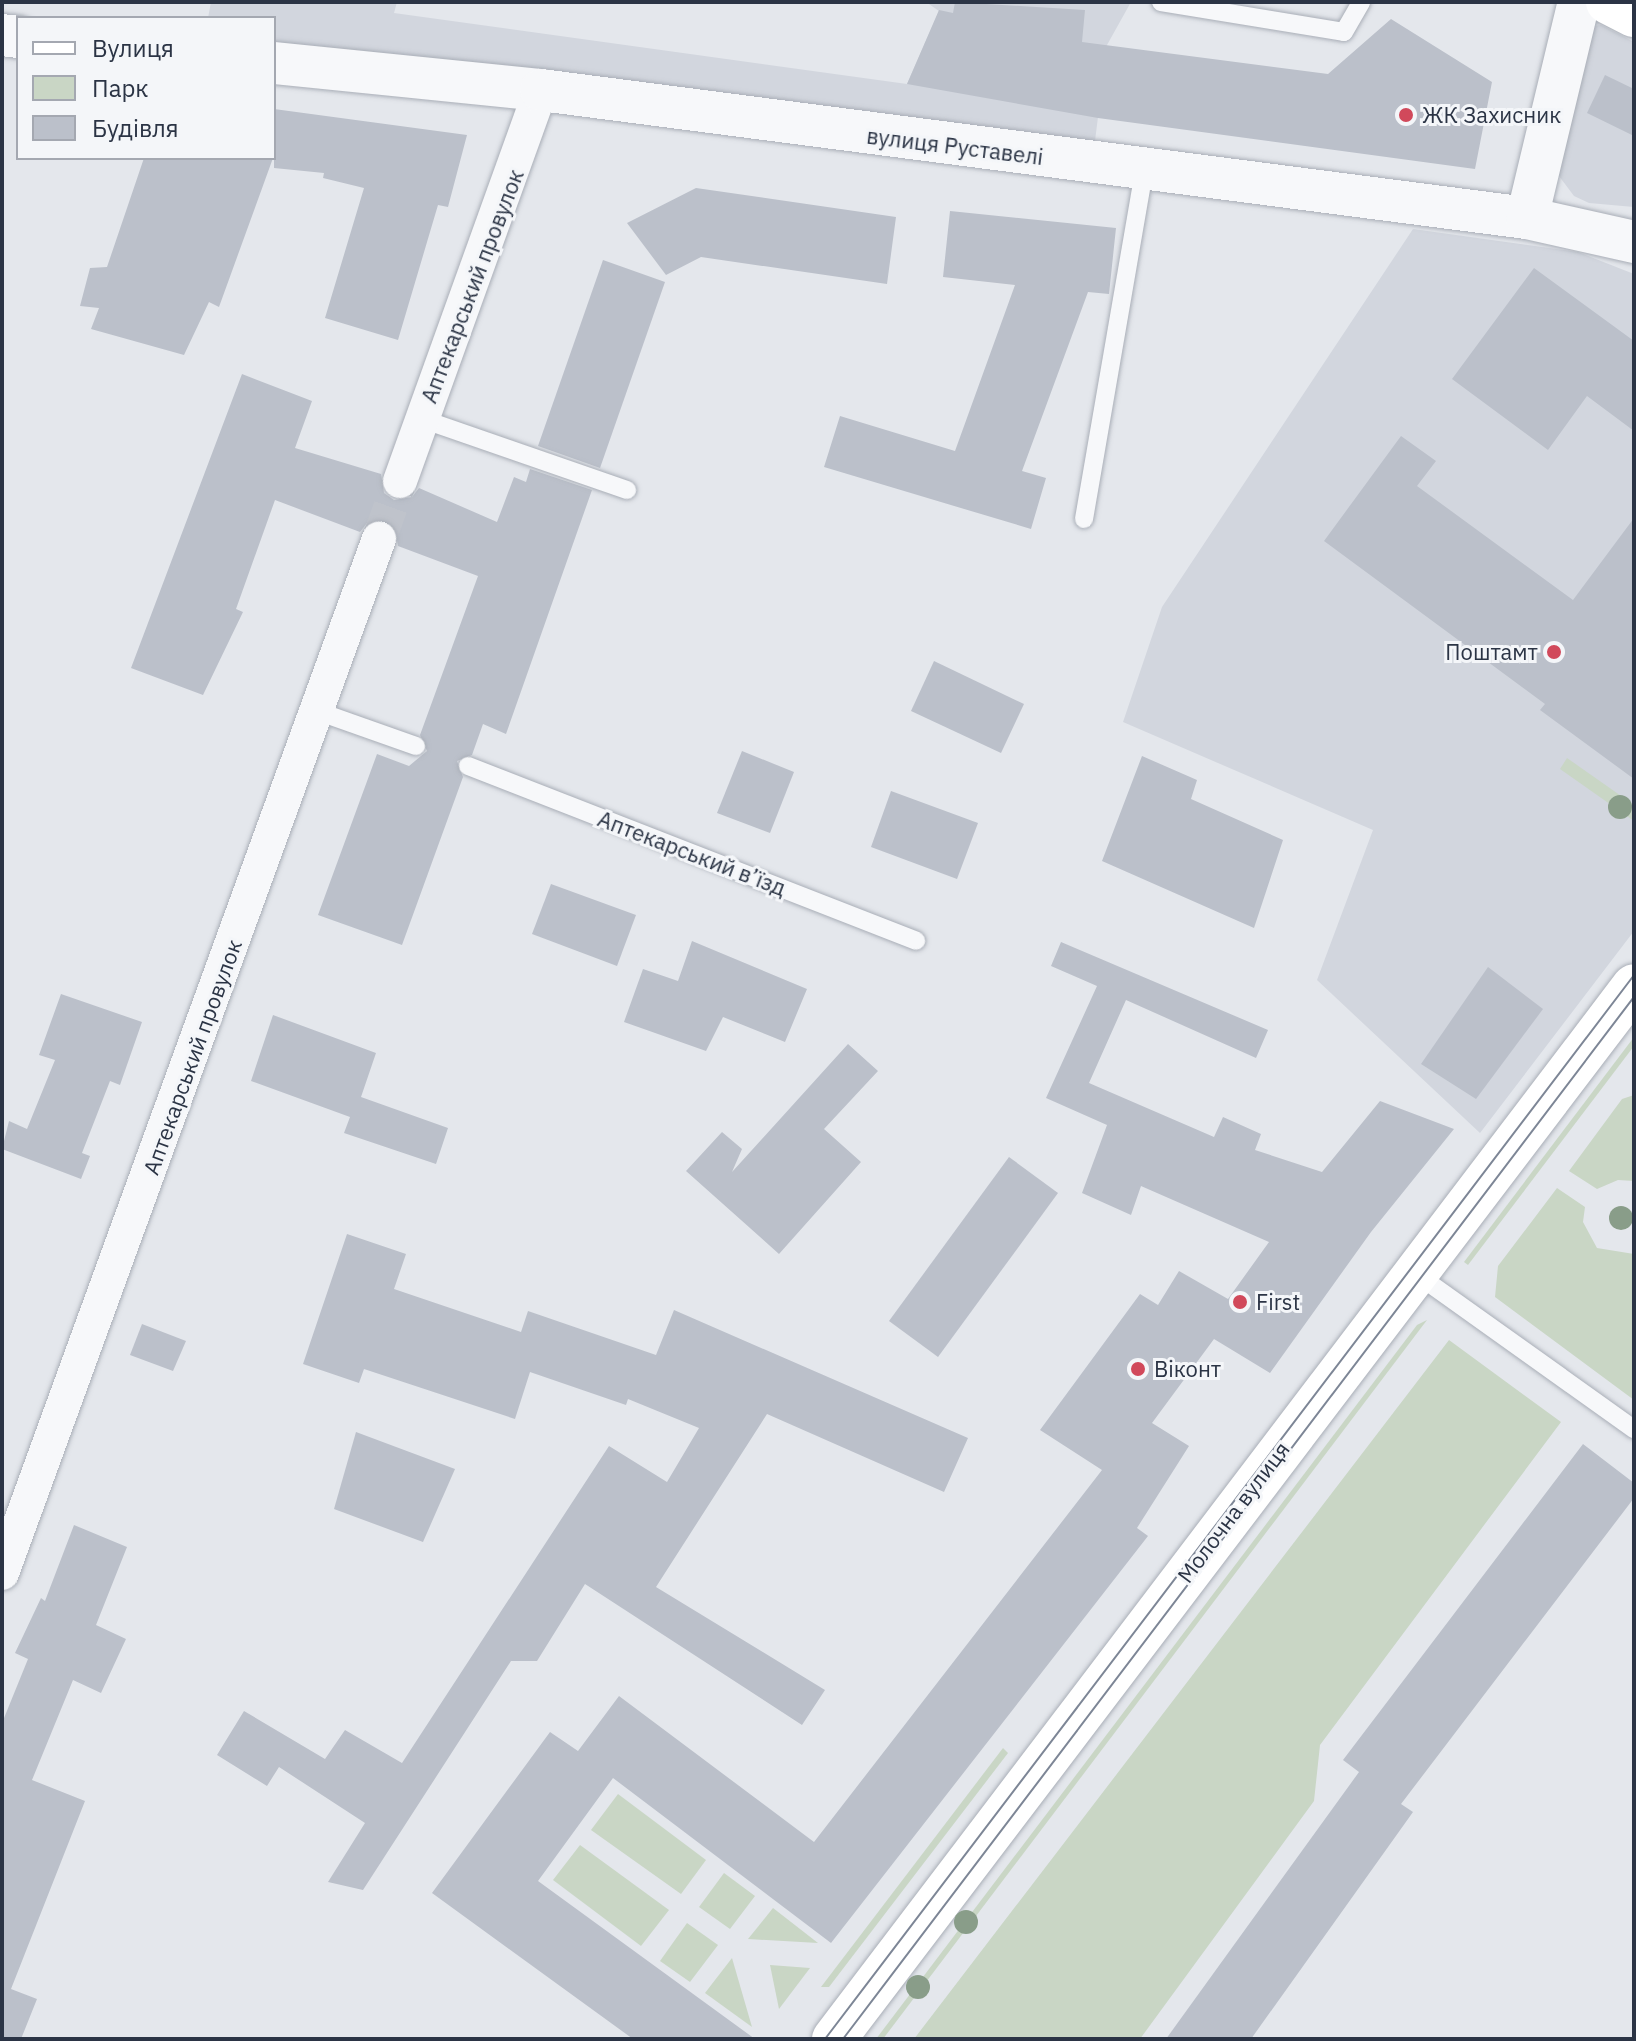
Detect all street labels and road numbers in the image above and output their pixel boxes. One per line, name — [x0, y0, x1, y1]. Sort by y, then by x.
street label: вулиця Руставелі — [865, 122, 1045, 170]
street label: Аптекарський провулок — [415, 165, 529, 407]
street label: Аптекарський в’їзд — [594, 805, 790, 901]
street label: Аптекарський провулок — [137, 936, 247, 1178]
street label: Молочна вулиця — [1171, 1436, 1295, 1588]

